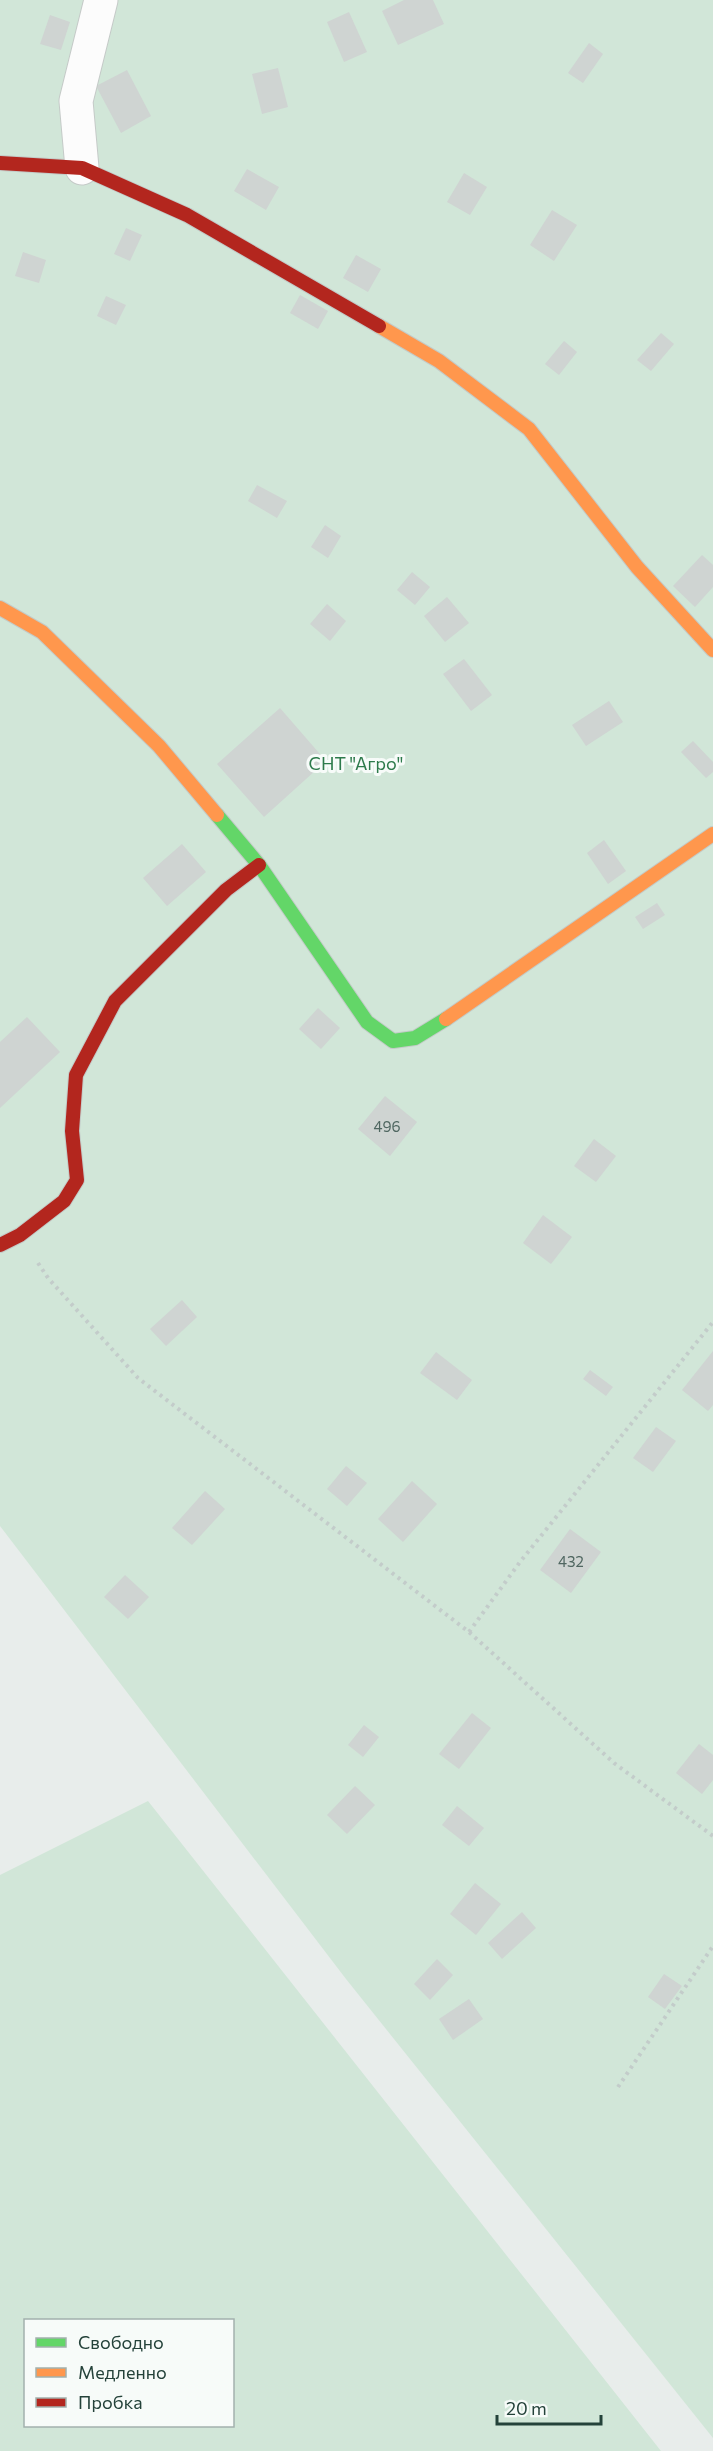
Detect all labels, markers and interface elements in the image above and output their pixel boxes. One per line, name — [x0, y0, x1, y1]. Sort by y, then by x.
park label: СНТ "Агро" — [309, 752, 403, 774]
house number: 496 — [373, 1117, 401, 1135]
house number: 432 — [558, 1552, 584, 1570]
legend — [24, 2319, 234, 2427]
text: Свободно — [78, 2331, 164, 2353]
text: Медленно — [78, 2361, 167, 2383]
scale bar — [497, 2388, 600, 2426]
text: Пробка — [78, 2391, 143, 2413]
text: 20 m — [506, 2397, 547, 2419]

